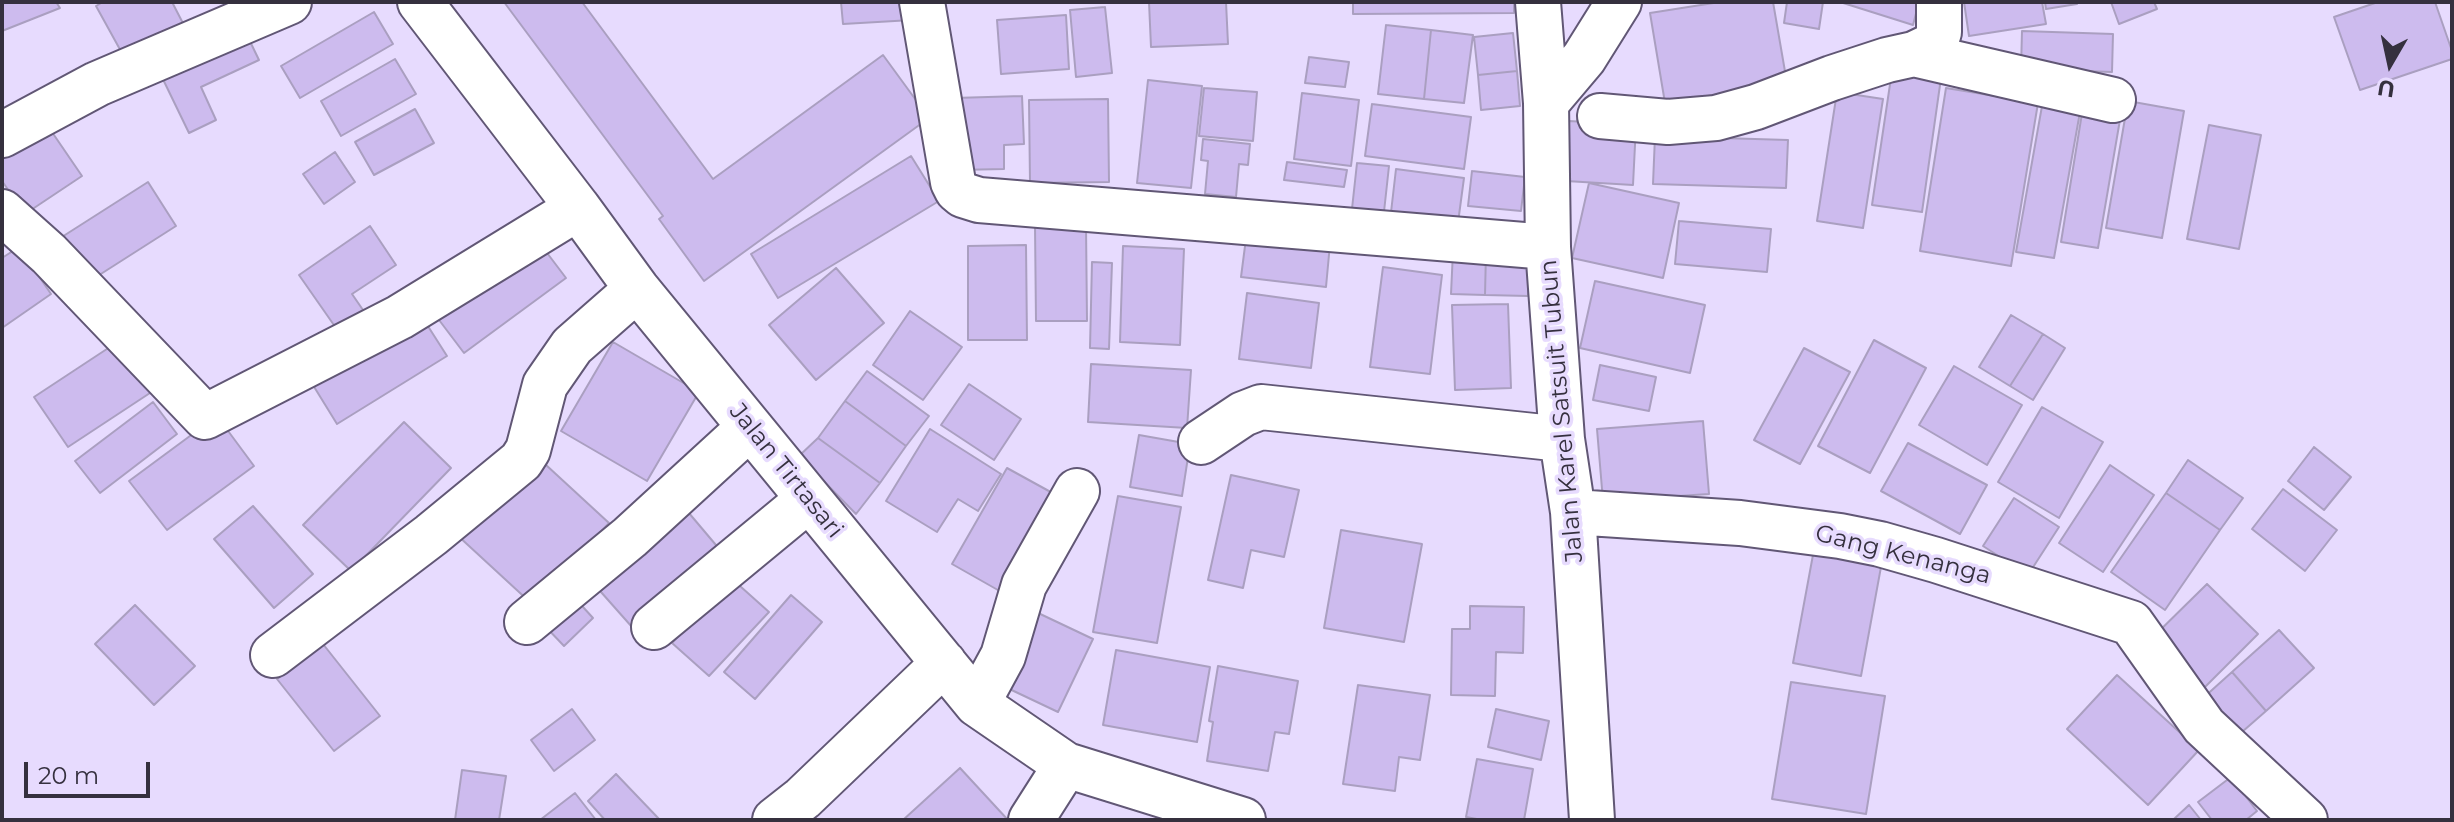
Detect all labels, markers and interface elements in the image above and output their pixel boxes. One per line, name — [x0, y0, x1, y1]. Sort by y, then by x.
north arrow — [2350, 24, 2430, 104]
text: U — [2375, 74, 2397, 103]
street label: Jalan Karel Satsuit Tubun — [1534, 258, 1590, 564]
street label: Jalan Tirtasari — [723, 398, 849, 544]
street label: Gang Kenanga — [1812, 519, 1994, 591]
scale bar — [28, 746, 154, 796]
text: 20 m — [38, 761, 99, 790]

